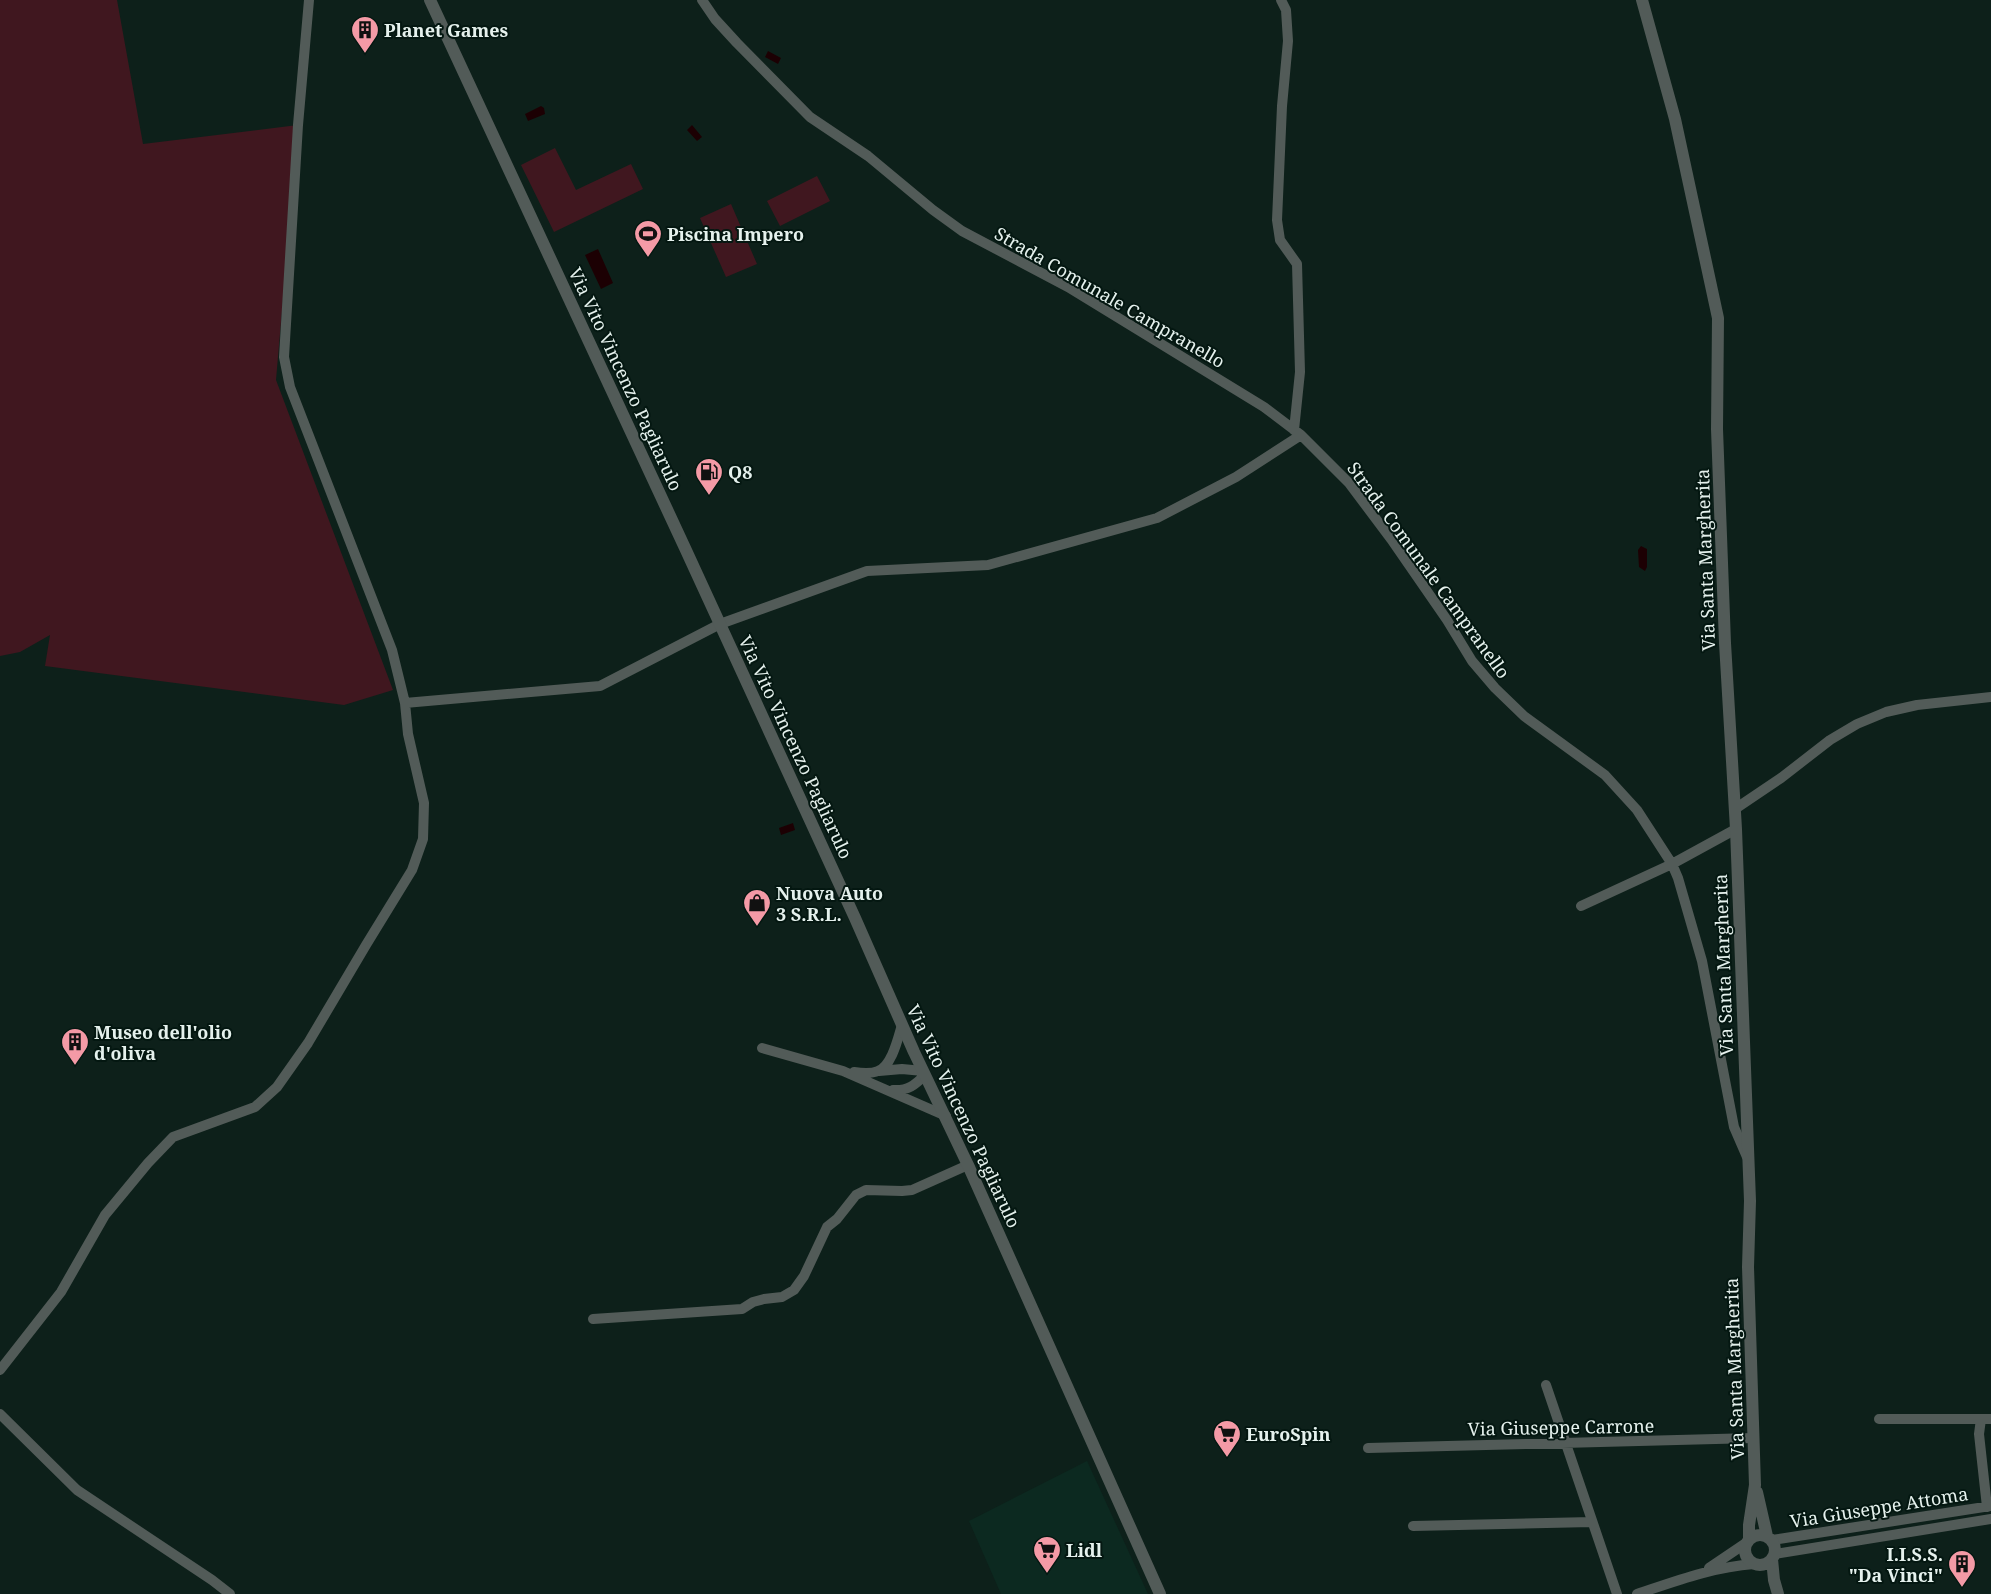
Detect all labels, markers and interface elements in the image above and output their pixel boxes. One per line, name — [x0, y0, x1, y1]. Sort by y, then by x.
building icon: Planet Games — [350, 15, 380, 54]
place label: Planet Games — [384, 18, 509, 42]
sports icon: Piscina Impero — [633, 219, 663, 258]
street label: Strada Comunale Campranello — [991, 221, 1229, 373]
place label: Piscina Impero — [667, 222, 804, 246]
street label: Via Vito Vincenzo Pagliarulo — [564, 263, 688, 495]
fuel station icon: Q8 — [694, 457, 724, 496]
street label: Strada Comunale Campranello — [1342, 457, 1516, 683]
place label: Q8 — [728, 460, 752, 484]
street label: Via Santa Margherita — [1690, 468, 1720, 652]
street label: Via Vito Vincenzo Pagliarulo — [734, 631, 858, 863]
street label: Via Santa Margherita — [1708, 873, 1738, 1057]
place label: Nuova Auto 3 S.R.L. — [776, 881, 883, 926]
shop icon: Nuova Auto 3 S.R.L. — [742, 888, 772, 927]
street label: Via Vito Vincenzo Pagliarulo — [902, 1000, 1026, 1232]
place label: Museo dell'olio d'oliva — [94, 1020, 232, 1065]
building icon: Museo dell'olio d'oliva — [60, 1027, 90, 1066]
street label: Via Santa Margherita — [1719, 1277, 1749, 1461]
street label: Via Giuseppe Carrone — [1467, 1413, 1655, 1441]
supermarket icon: EuroSpin — [1212, 1419, 1242, 1458]
place label: EuroSpin — [1246, 1422, 1331, 1446]
street label: Via Giuseppe Attoma — [1788, 1481, 1970, 1533]
supermarket icon: Lidl — [1032, 1535, 1062, 1574]
place label: Lidl — [1066, 1538, 1103, 1562]
place label: I.I.S.S. "Da Vinci" — [1849, 1542, 1943, 1587]
building icon: I.I.S.S. "Da Vinci" — [1947, 1549, 1977, 1588]

